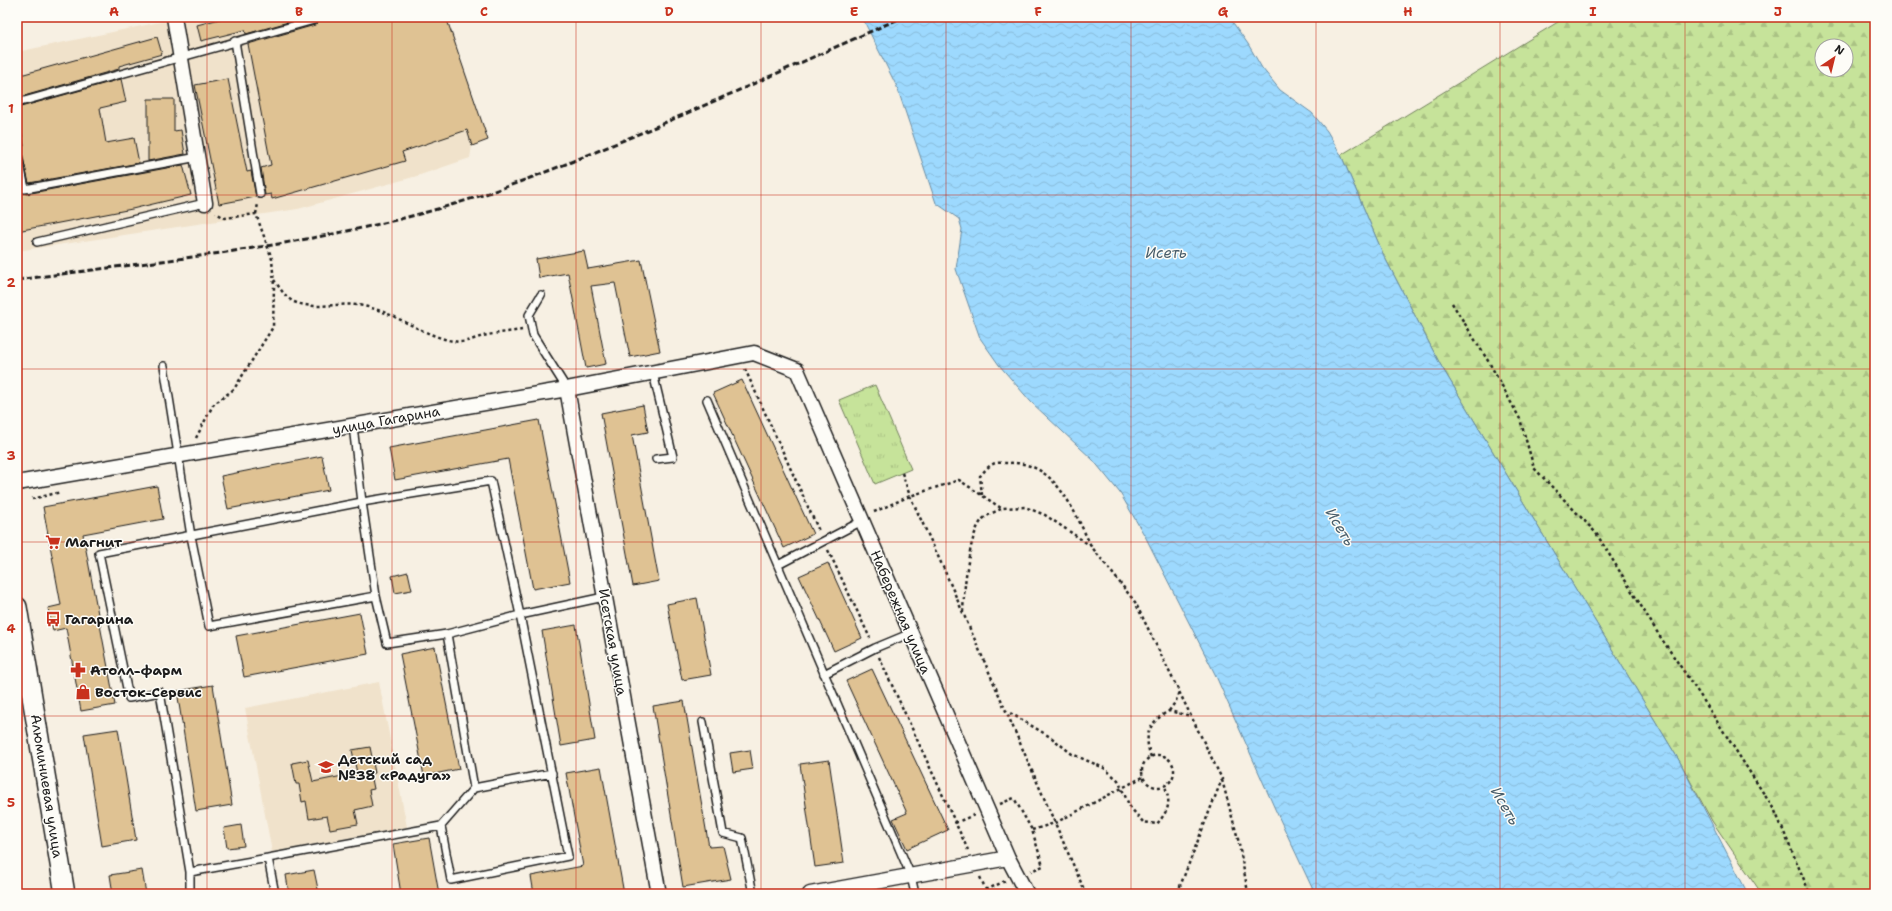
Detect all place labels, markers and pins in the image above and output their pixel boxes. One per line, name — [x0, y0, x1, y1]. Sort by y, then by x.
supermarket icon: Магнит — [44, 533, 62, 551]
place label: Магнит — [65, 533, 123, 551]
bus stop icon: Гагарина — [44, 610, 62, 628]
place label: Гагарина — [65, 610, 134, 628]
pharmacy icon: Атолл-фарм — [69, 661, 87, 679]
place label: Атолл-фарм — [90, 661, 182, 679]
shop icon: Восток-Сервис — [74, 683, 92, 701]
place label: Восток-Сервис — [95, 683, 202, 701]
place label: Детский сад №38 «Радуга» — [338, 750, 451, 784]
school or university icon: Детский сад №38 «Радуга» — [317, 758, 335, 776]

